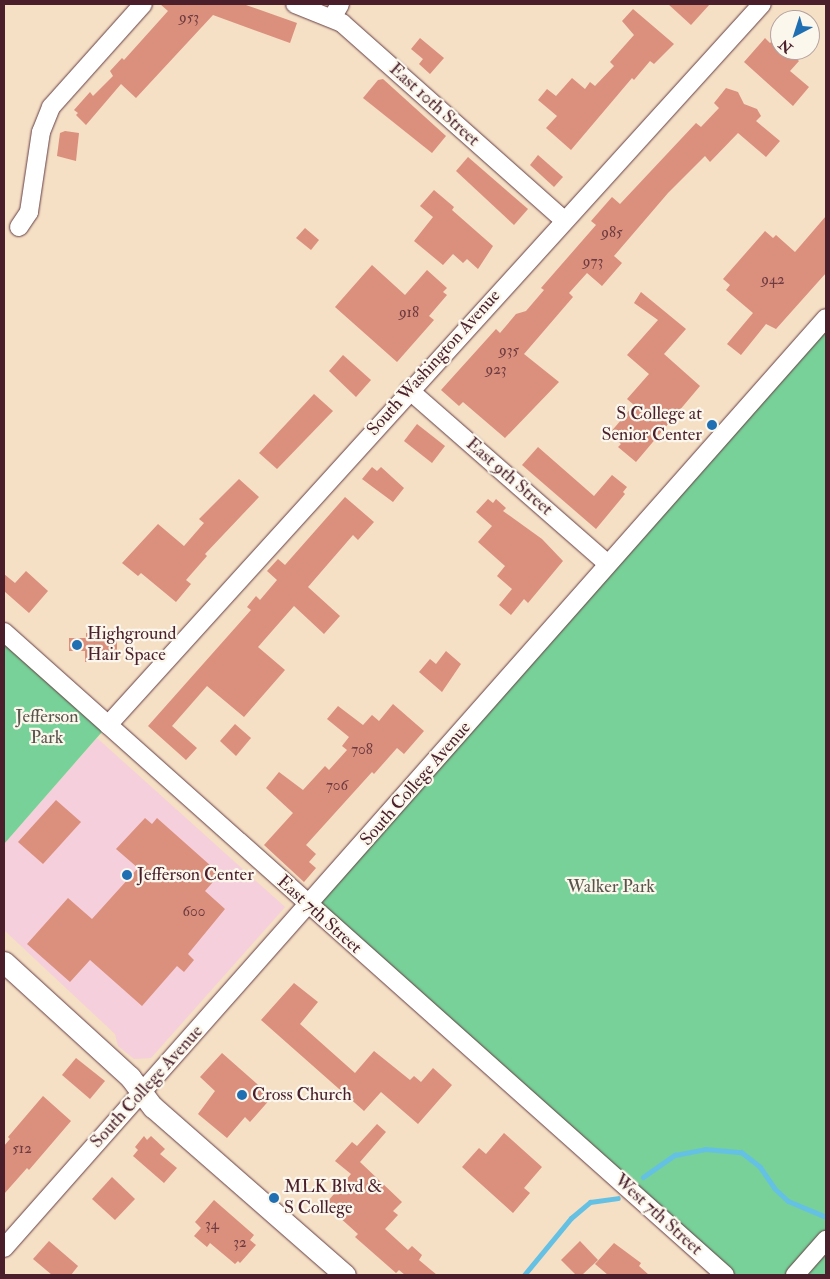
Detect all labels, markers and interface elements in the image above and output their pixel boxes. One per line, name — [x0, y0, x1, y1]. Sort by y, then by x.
house number: 953 — [179, 9, 199, 27]
north arrow — [770, 10, 820, 60]
text: N — [775, 36, 796, 57]
street label: East 10th Street — [384, 59, 484, 151]
house number: 985 — [601, 224, 623, 242]
house number: 973 — [583, 253, 603, 271]
house number: 942 — [761, 271, 785, 289]
street label: South Washington Avenue — [363, 285, 505, 441]
house number: 918 — [399, 304, 419, 322]
house number: 935 — [499, 342, 519, 360]
house number: 923 — [485, 361, 507, 379]
place label: S College at Senior Center — [601, 404, 702, 446]
marker: S College at Senior Center — [706, 419, 718, 431]
street label: East 9th Street — [461, 433, 557, 521]
place label: Highground Hair Space — [87, 624, 176, 666]
marker: Highground Hair Space — [71, 639, 83, 651]
park label: Jefferson Park — [15, 707, 79, 750]
street label: South College Avenue — [356, 717, 476, 851]
house number: 708 — [351, 741, 373, 759]
house number: 706 — [326, 777, 348, 795]
place label: Jefferson Center — [137, 864, 254, 886]
marker: Jefferson Center — [121, 869, 133, 881]
street label: East 7th Street — [272, 871, 366, 959]
park label: Walker Park — [567, 876, 655, 898]
house number: 600 — [183, 903, 205, 921]
street label: South College Avenue — [86, 1021, 208, 1153]
place label: Cross Church — [252, 1084, 352, 1106]
marker: Cross Church — [236, 1089, 248, 1101]
house number: 512 — [12, 1140, 32, 1158]
street label: West 7th Street — [610, 1170, 706, 1260]
place label: MLK Blvd & S College — [284, 1177, 382, 1220]
marker: MLK Blvd & S College — [268, 1192, 280, 1204]
house number: 34 — [205, 1216, 219, 1234]
house number: 32 — [233, 1234, 247, 1252]

